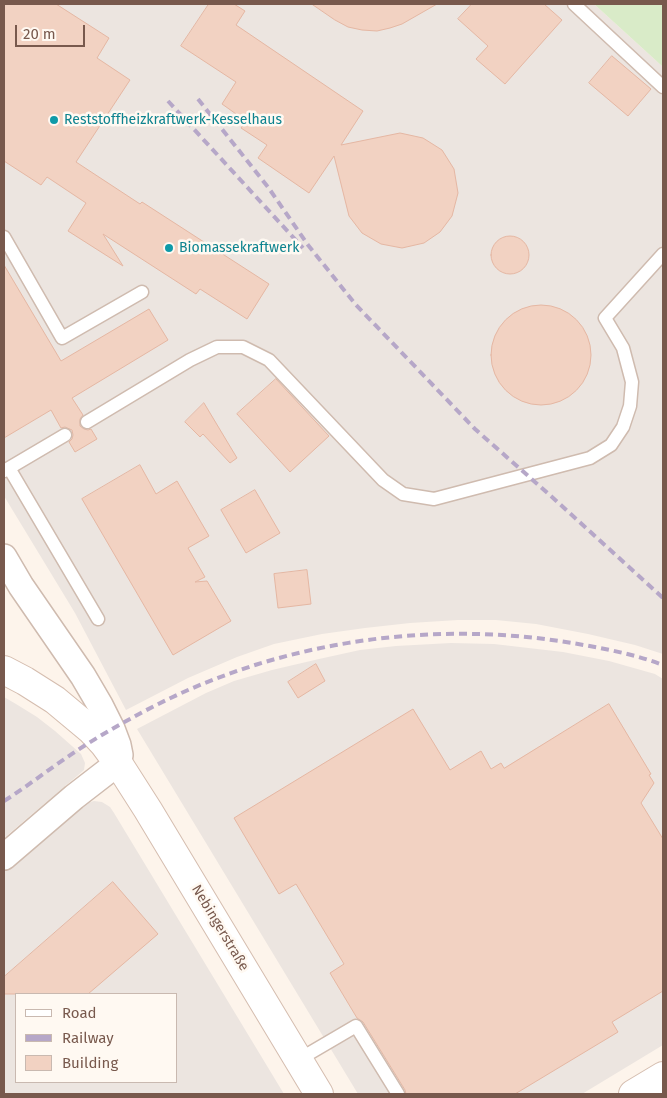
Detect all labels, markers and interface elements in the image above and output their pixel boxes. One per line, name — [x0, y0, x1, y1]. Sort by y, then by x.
scale bar — [18, 15, 88, 47]
text: 20 m — [23, 25, 56, 43]
place label: Reststoffheizkraftwerk-Kesselhaus — [64, 112, 282, 128]
marker: Reststoffheizkraftwerk-Kesselhaus — [48, 114, 60, 126]
place label: Biomassekraftwerk — [179, 240, 299, 256]
marker: Biomassekraftwerk — [163, 242, 175, 254]
street label: Nebingerstraße — [188, 882, 252, 974]
legend — [15, 993, 178, 1083]
text: Road — [62, 1004, 97, 1022]
text: Railway — [62, 1029, 114, 1047]
text: Building — [62, 1054, 118, 1072]

